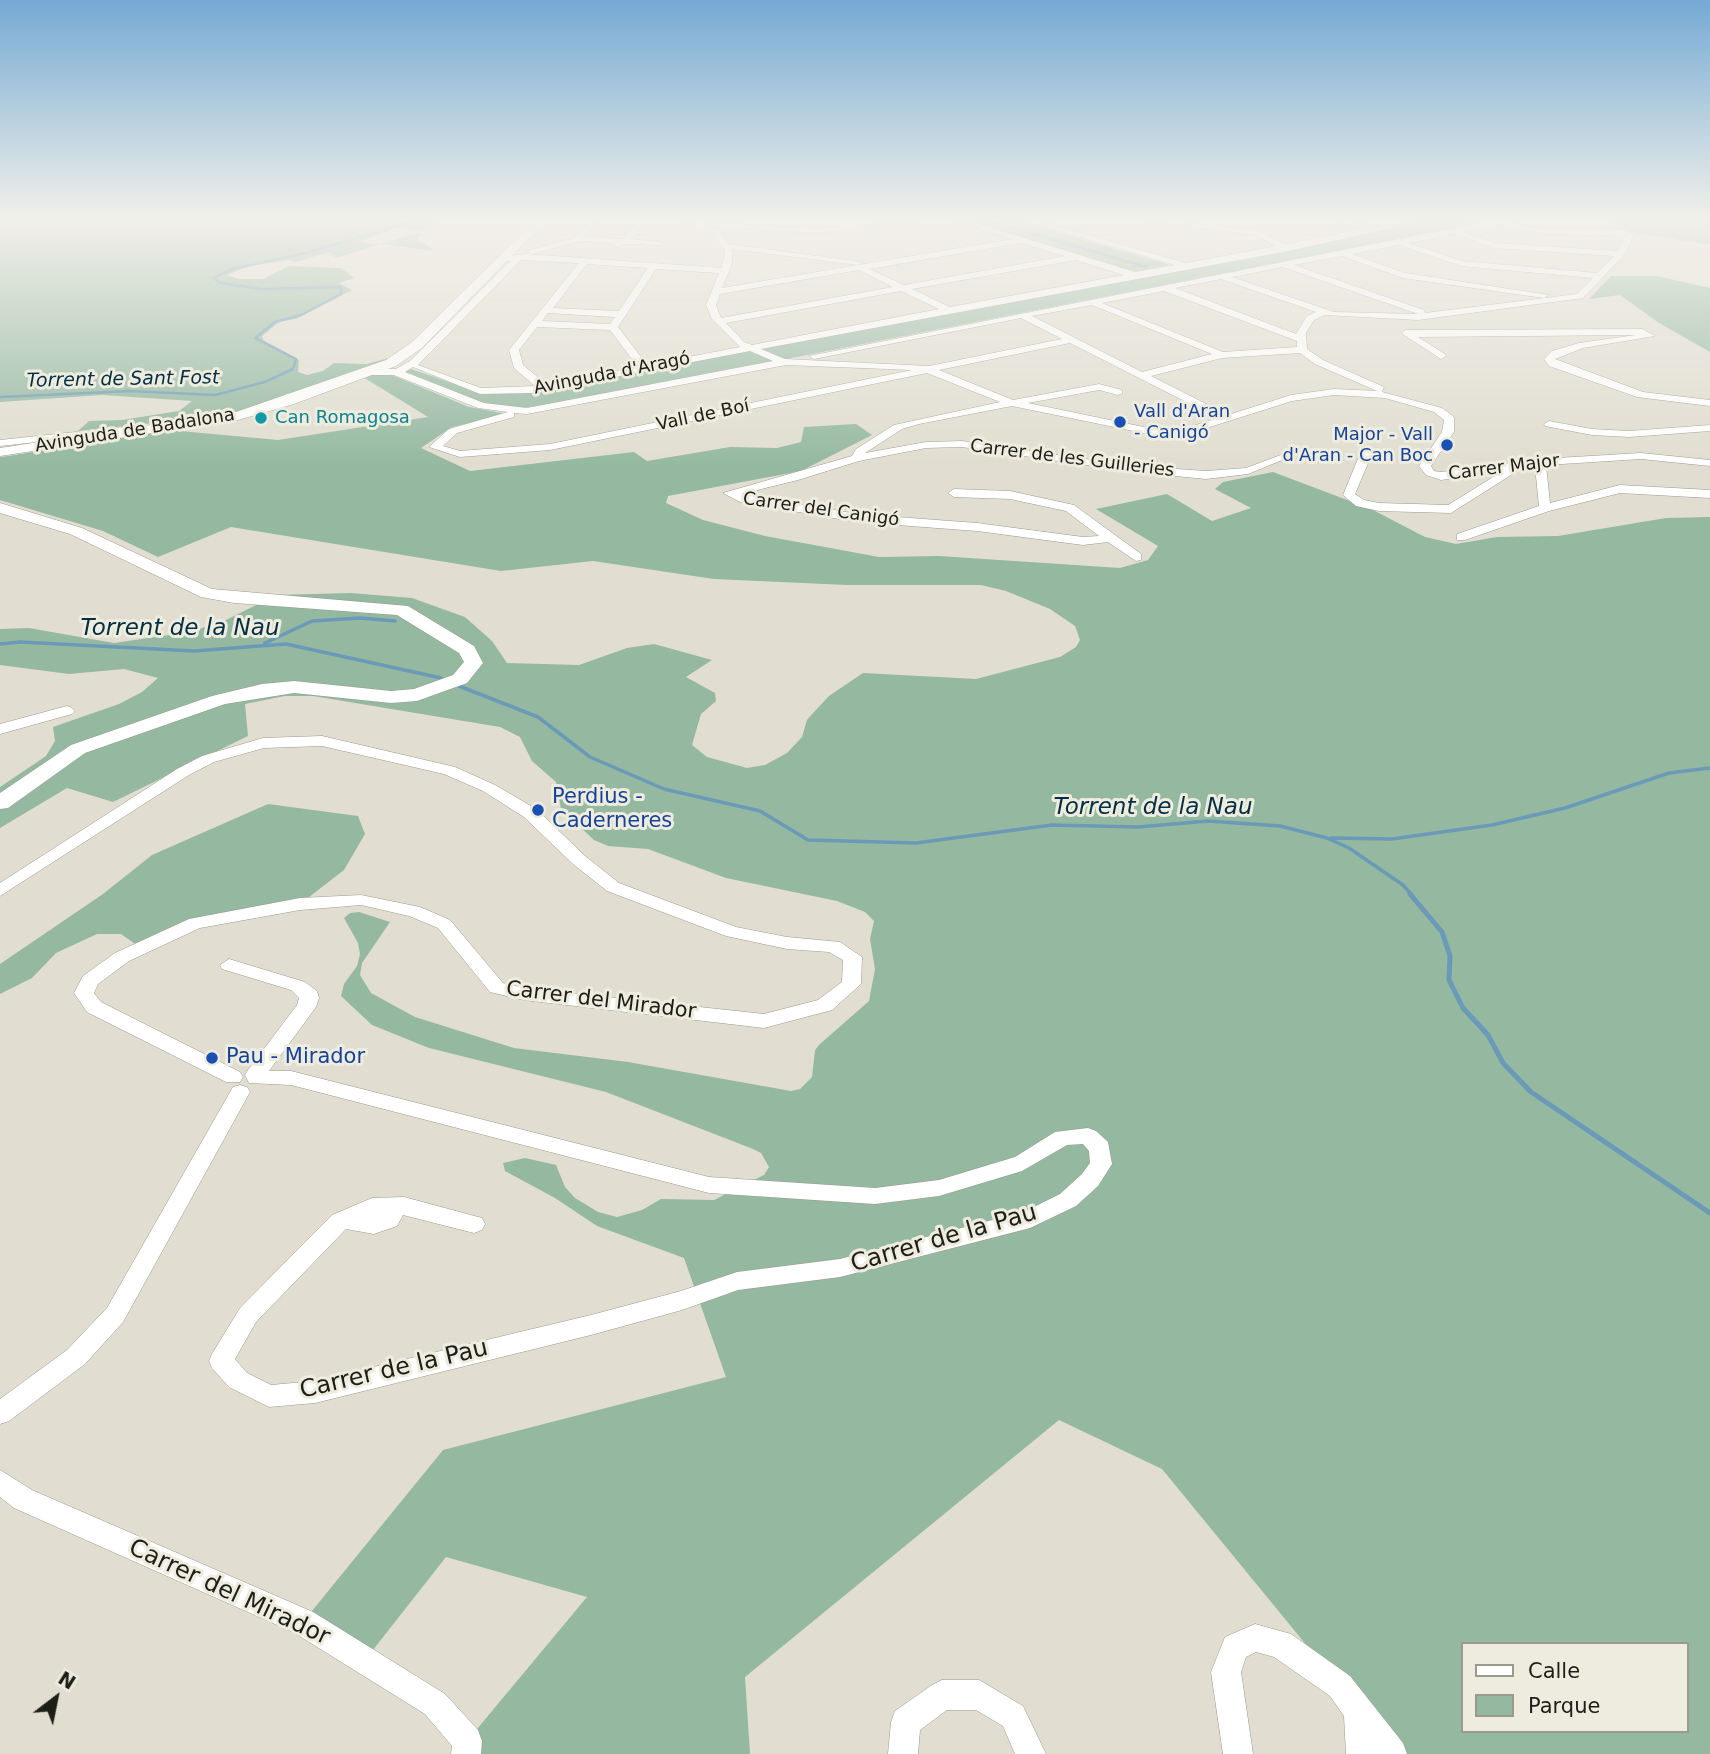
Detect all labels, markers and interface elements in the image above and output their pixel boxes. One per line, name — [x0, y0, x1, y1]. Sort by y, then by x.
street label: Avinguda d'Aragó — [532, 348, 692, 400]
water label: Torrent de Sant Fost — [26, 367, 220, 393]
street label: Vall de Boí — [655, 396, 751, 436]
place label: Vall d'Aran - Canigó — [1134, 401, 1230, 444]
street label: Avinguda de Badalona — [34, 405, 236, 457]
place label: Can Romagosa — [275, 407, 410, 429]
marker: Can Romagosa — [253, 410, 269, 426]
marker: Vall d'Aran - Canigó — [1112, 414, 1128, 430]
place label: Major - Vall d'Aran - Can Boc — [1283, 424, 1433, 466]
street label: Carrer de les Guilleries — [969, 436, 1175, 482]
marker: Major - Vall d'Aran - Can Boc — [1439, 437, 1455, 453]
street label: Carrer Major — [1447, 450, 1561, 486]
street label: Carrer del Canigó — [741, 488, 901, 532]
water label: Torrent de la Nau — [81, 615, 279, 643]
place label: Perdius - Caderneres — [552, 785, 672, 835]
water label: Torrent de la Nau — [1054, 794, 1252, 822]
marker: Perdius - Caderneres — [530, 802, 546, 818]
street label: Carrer del Mirador — [505, 977, 697, 1025]
place label: Pau - Mirador — [226, 1045, 365, 1071]
marker: Pau - Mirador — [204, 1050, 220, 1066]
street label: Carrer de la Pau — [848, 1199, 1040, 1279]
street label: Carrer de la Pau — [297, 1334, 491, 1406]
street label: Carrer del Mirador — [124, 1534, 334, 1652]
legend — [1462, 1642, 1689, 1733]
text: Calle — [1528, 1659, 1580, 1683]
north arrow — [21, 1663, 91, 1733]
text: N — [55, 1667, 80, 1694]
text: Parque — [1528, 1694, 1600, 1718]

